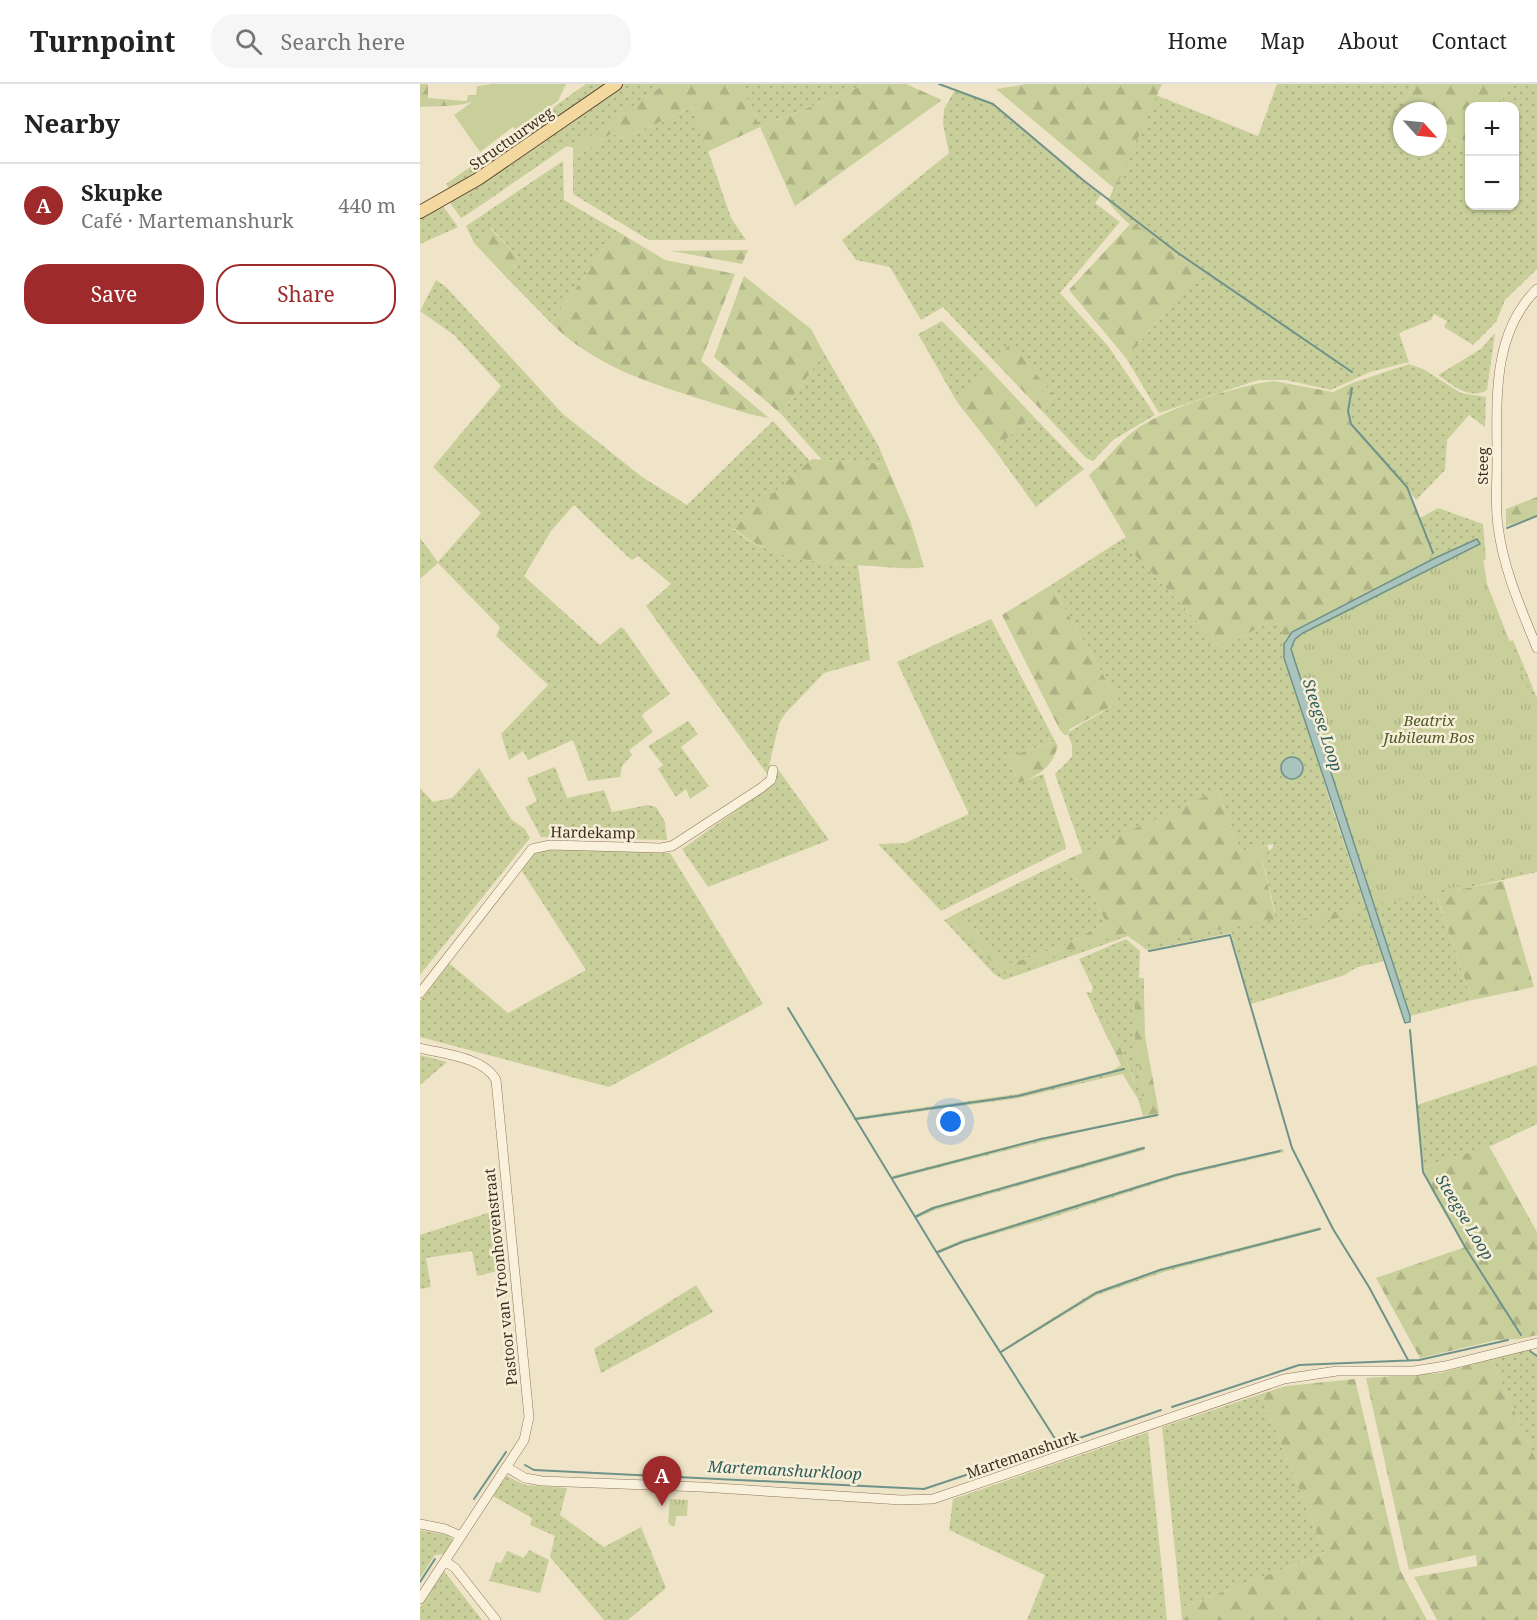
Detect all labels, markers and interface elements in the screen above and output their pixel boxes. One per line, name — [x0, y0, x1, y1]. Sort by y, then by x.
search box — [211, 14, 631, 68]
text: Turnpoint — [30, 22, 175, 60]
icon: search — [232, 25, 265, 58]
text: Search here — [280, 26, 405, 56]
text: Home — [1168, 27, 1228, 55]
text: Map — [1261, 27, 1305, 55]
text: About — [1338, 27, 1399, 55]
text: Contact — [1432, 27, 1507, 55]
street label: Structuurweg — [465, 102, 557, 174]
north arrow — [1393, 102, 1447, 156]
map controls — [1465, 102, 1519, 210]
button: + — [1465, 102, 1519, 156]
text: Nearby — [24, 105, 120, 141]
button: − — [1465, 156, 1519, 210]
text: Skupke — [81, 177, 163, 207]
text: A — [36, 192, 51, 219]
text: 440 m — [338, 192, 396, 219]
text: Café · Martemanshurk — [81, 207, 294, 234]
button: Save — [24, 264, 204, 324]
button: Share — [216, 264, 396, 324]
street label: Steeg — [1472, 447, 1492, 485]
water label: Steegse Loop — [1298, 676, 1348, 774]
park label: Beatrix Jubileum Bos — [1381, 710, 1475, 747]
street label: Hardekamp — [550, 821, 636, 843]
your location — [936, 1107, 965, 1136]
street label: Pastoor van Vroonhovenstraat — [479, 1167, 521, 1387]
water label: Steegse Loop — [1431, 1170, 1499, 1264]
street label: Martemanshurk — [964, 1425, 1081, 1482]
water label: Martemanshurkloop — [706, 1455, 863, 1485]
pin: A — [642, 1456, 682, 1506]

